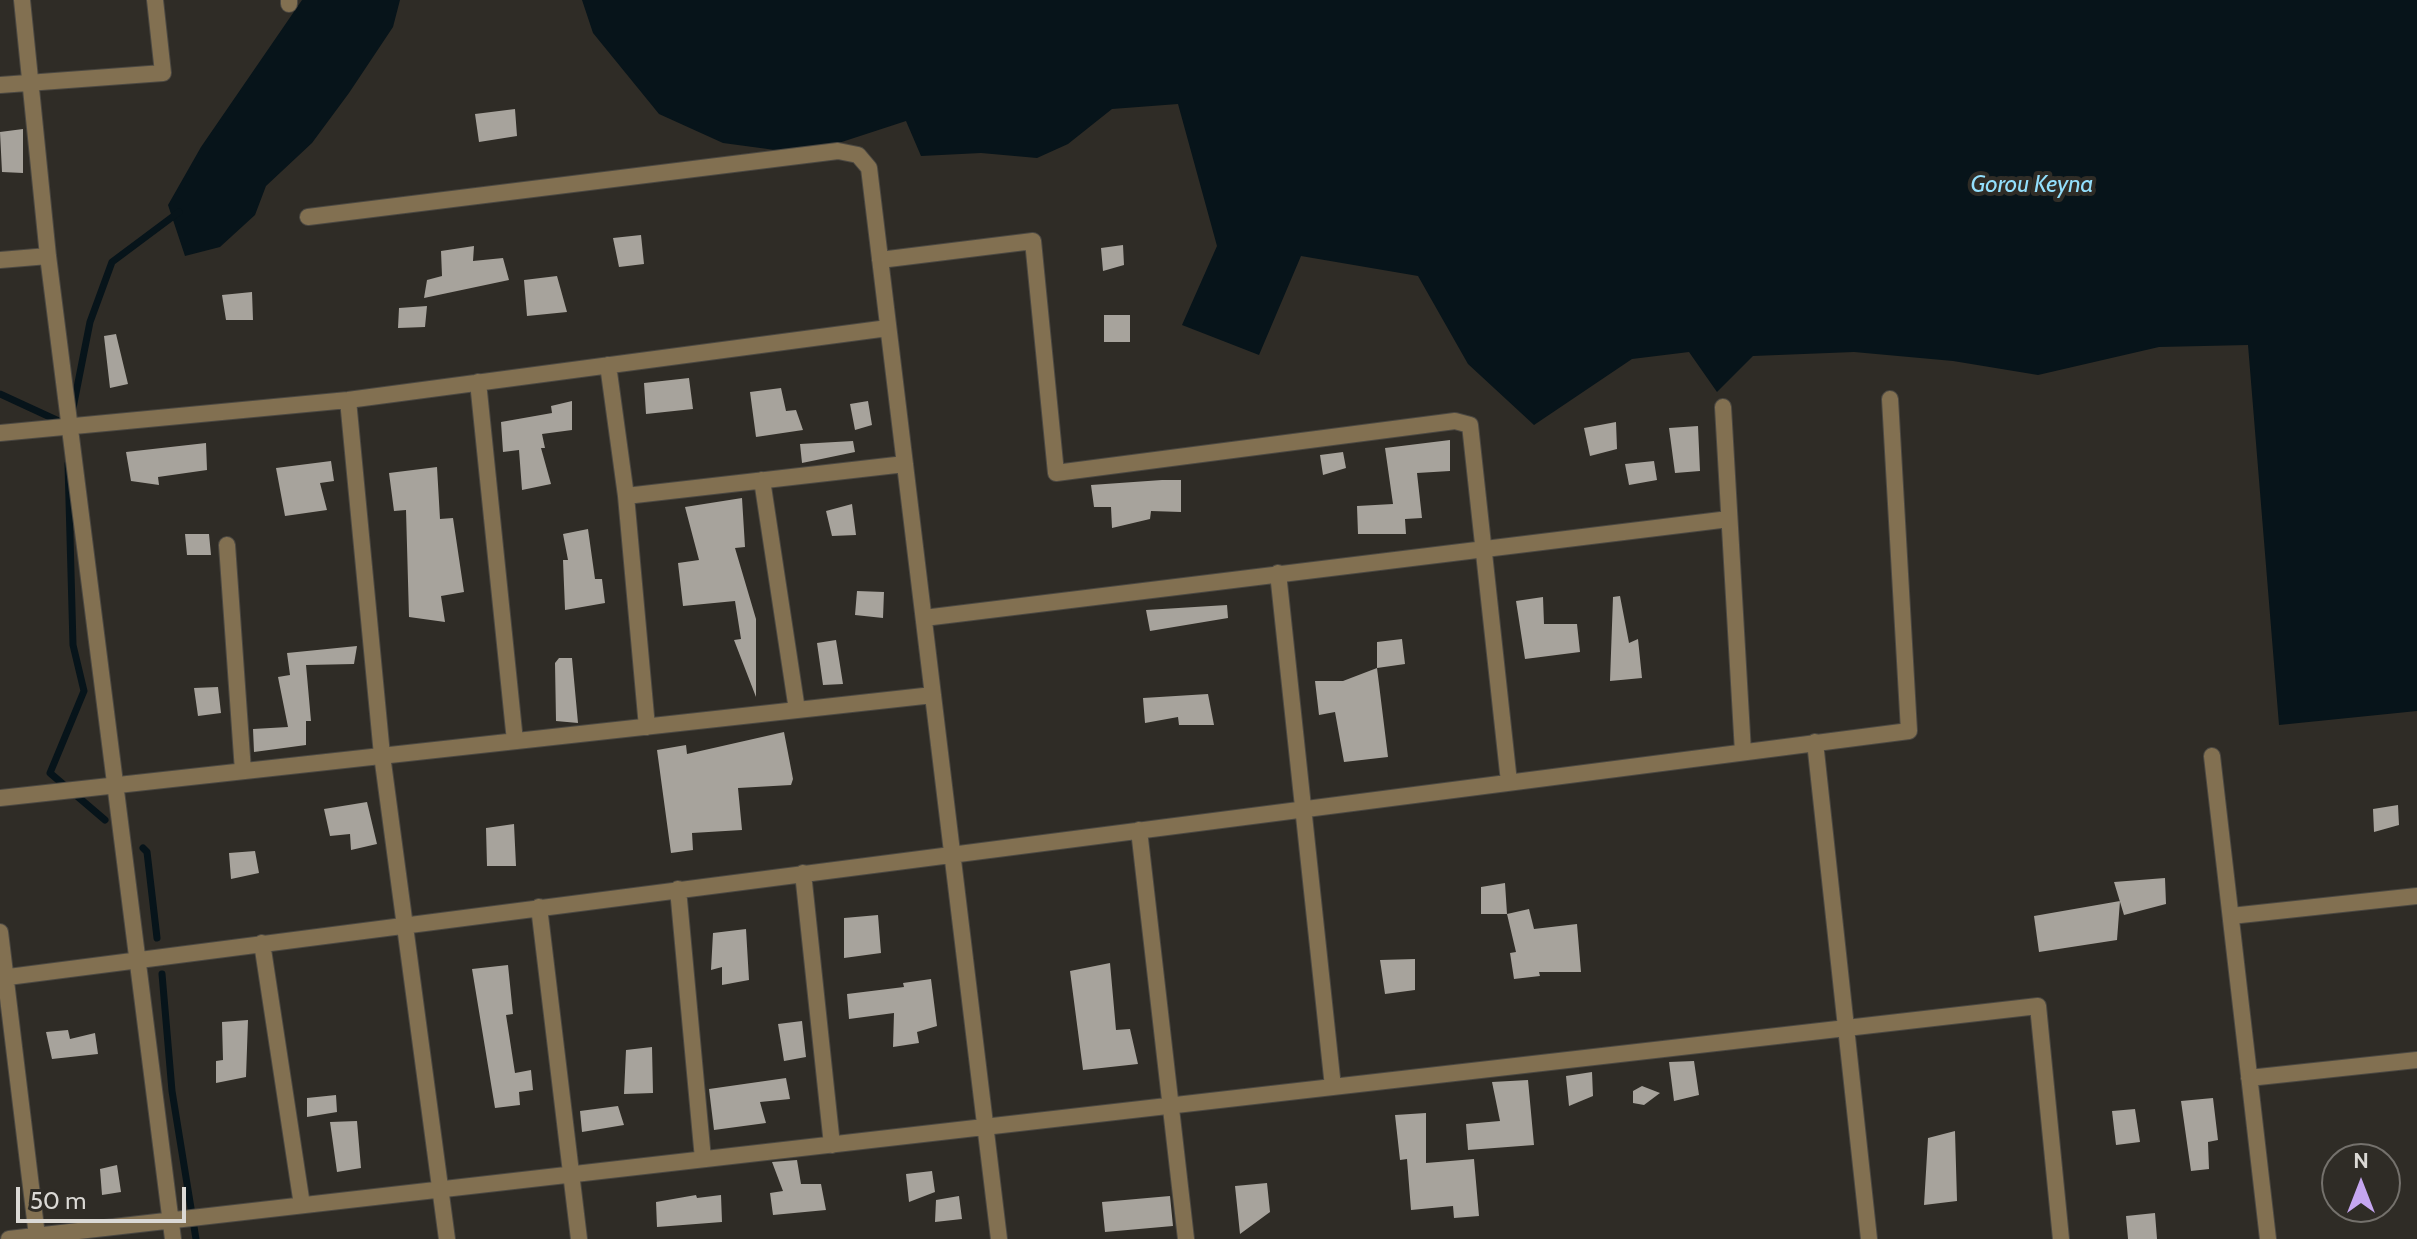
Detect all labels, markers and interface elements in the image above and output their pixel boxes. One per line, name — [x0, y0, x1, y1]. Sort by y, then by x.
water label: Gorou Keyna — [1970, 171, 2094, 199]
north arrow — [2321, 1143, 2401, 1223]
text: N — [2353, 1147, 2369, 1174]
scale bar — [20, 1171, 190, 1221]
text: 50 m — [30, 1186, 86, 1215]

